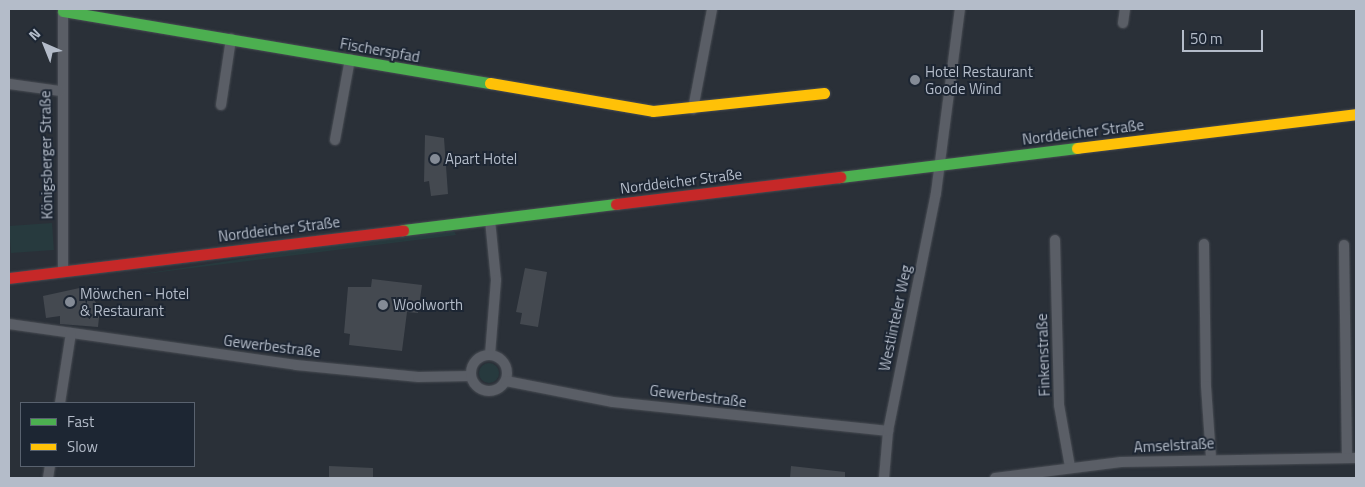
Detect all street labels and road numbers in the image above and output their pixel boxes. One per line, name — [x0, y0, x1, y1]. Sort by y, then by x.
street label: Fischerspfad — [339, 34, 421, 66]
street label: Königsberger Straße — [36, 90, 56, 220]
street label: Norddeicher Straße — [1021, 116, 1145, 148]
street label: Norddeicher Straße — [619, 165, 743, 197]
street label: Norddeicher Straße — [217, 213, 341, 245]
street label: Westlinteler Weg — [875, 263, 915, 373]
street label: Finkenstraße — [1033, 313, 1053, 397]
street label: Gewerbestraße — [223, 331, 321, 361]
street label: Gewerbestraße — [649, 381, 747, 411]
street label: Amselstraße — [1133, 434, 1215, 456]

